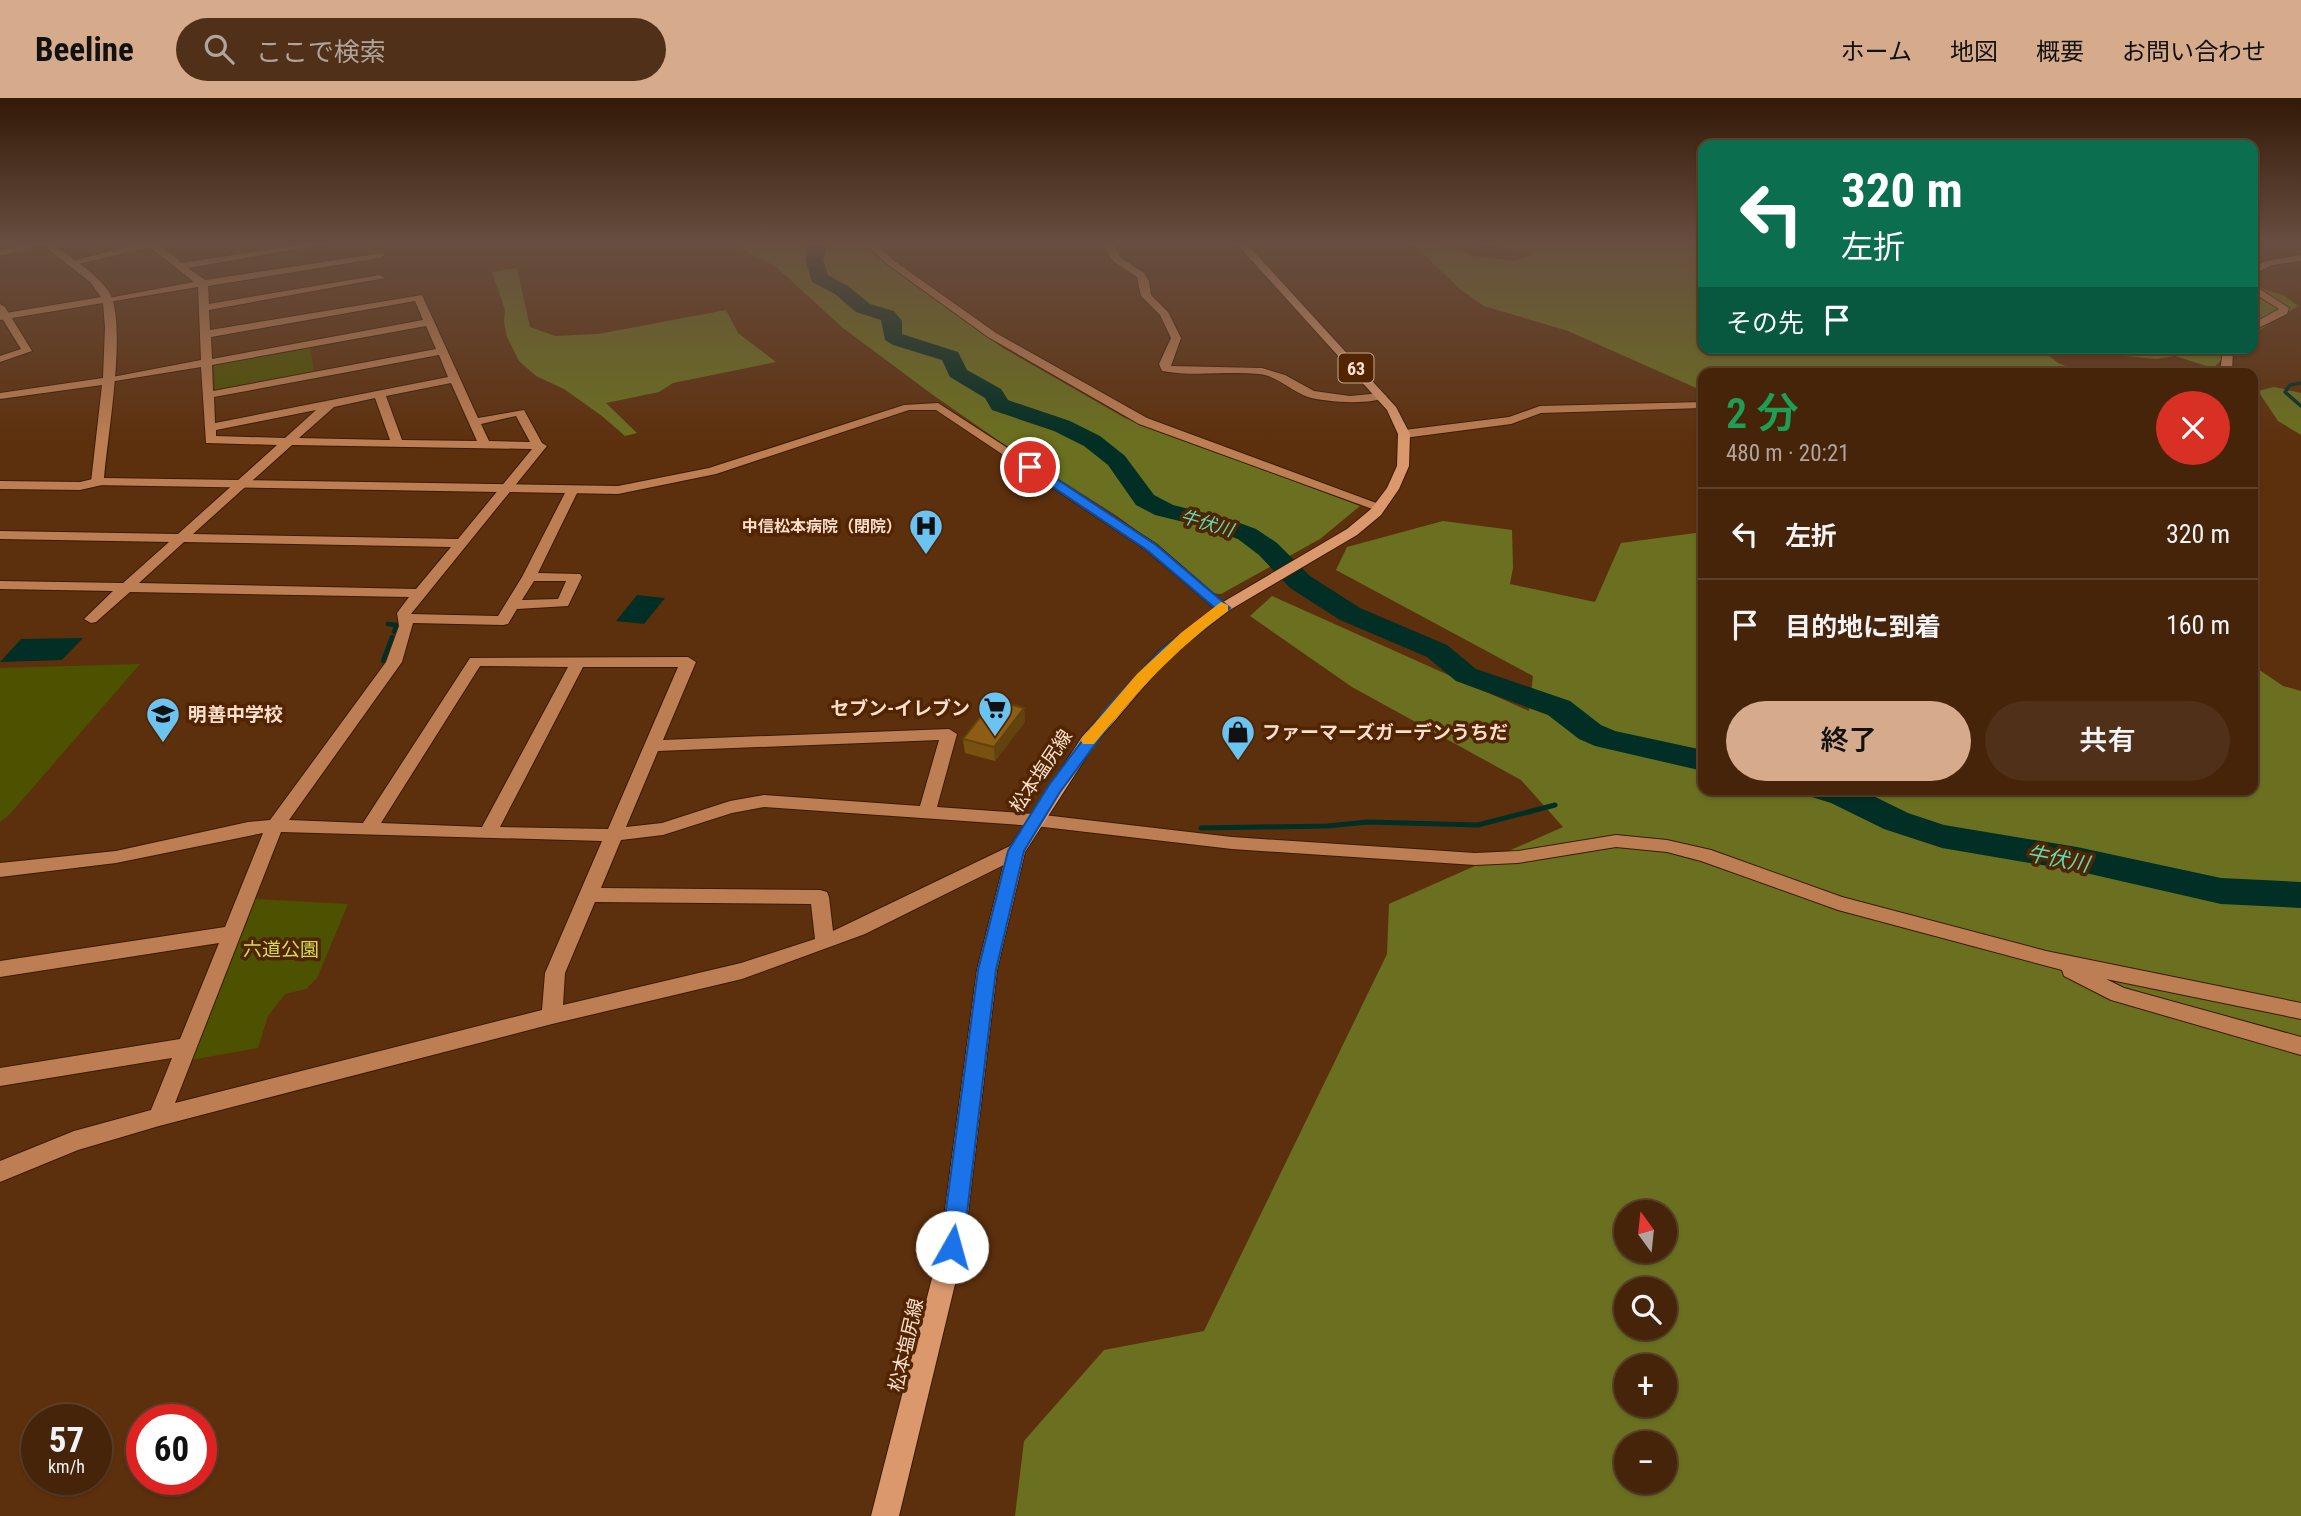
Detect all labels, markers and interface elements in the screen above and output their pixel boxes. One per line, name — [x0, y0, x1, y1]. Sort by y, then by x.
search box — [176, 18, 666, 81]
text: Beeline — [35, 30, 134, 69]
icon: search — [200, 30, 238, 68]
text: ここで検索 — [256, 37, 386, 67]
text: ホーム — [1841, 38, 1912, 66]
text: 地図 — [1950, 38, 1998, 66]
text: 概要 — [2036, 38, 2084, 66]
text: お問い合わせ — [2122, 38, 2266, 66]
text: 320 m — [1841, 162, 1963, 219]
icon: left — [1726, 168, 1817, 259]
text: 左折 — [1841, 228, 1905, 266]
icon: arrive — [1818, 301, 1856, 339]
text: その先 — [1726, 308, 1804, 338]
road number: 63 — [1338, 354, 1374, 382]
text: 2 分 — [1726, 389, 1799, 438]
button: close — [2156, 391, 2230, 465]
pin — [1000, 437, 1060, 497]
text: 480 m · 20:21 — [1726, 440, 1850, 467]
icon: arrive — [1011, 448, 1049, 486]
water label: 牛伏川 — [1178, 505, 1238, 541]
hospital icon: 中信松本病院（閉院） — [907, 507, 945, 556]
icon: left — [1726, 515, 1764, 553]
place label: 中信松本病院（閉院） — [742, 517, 902, 536]
text: 320 m — [2166, 519, 2230, 549]
text: 左折 — [1785, 521, 1837, 551]
icon: arrive — [1726, 606, 1764, 644]
text: 160 m — [2166, 610, 2230, 640]
text: 目的地に到着 — [1785, 612, 1941, 642]
supermarket icon: セブン-イレブン — [976, 689, 1014, 738]
school or university icon: 明善中学校 — [144, 695, 182, 744]
place label: セブン-イレブン — [830, 697, 970, 720]
button: 終了 — [1726, 701, 1971, 781]
button: 共有 — [1985, 701, 2230, 781]
place label: 明善中学校 — [188, 703, 283, 726]
shop icon: ファーマーズガーデンうちだ — [1219, 713, 1257, 762]
place label: ファーマーズガーデンうちだ — [1262, 721, 1508, 744]
street label: 松本塩尻線 — [1005, 725, 1077, 817]
water label: 牛伏川 — [2025, 841, 2093, 877]
park label: 六道公園 — [243, 938, 319, 961]
north arrow — [1614, 1200, 1676, 1264]
map controls — [1614, 1200, 1677, 1494]
position arrow — [915, 1210, 989, 1284]
button: search — [1614, 1277, 1677, 1340]
street label: 松本塩尻線 — [884, 1296, 928, 1394]
button: + — [1614, 1354, 1677, 1417]
speed limit sign: 60 — [126, 1404, 217, 1495]
text: 57 — [49, 1420, 84, 1461]
button: − — [1614, 1431, 1677, 1494]
text: km/h — [48, 1456, 85, 1477]

